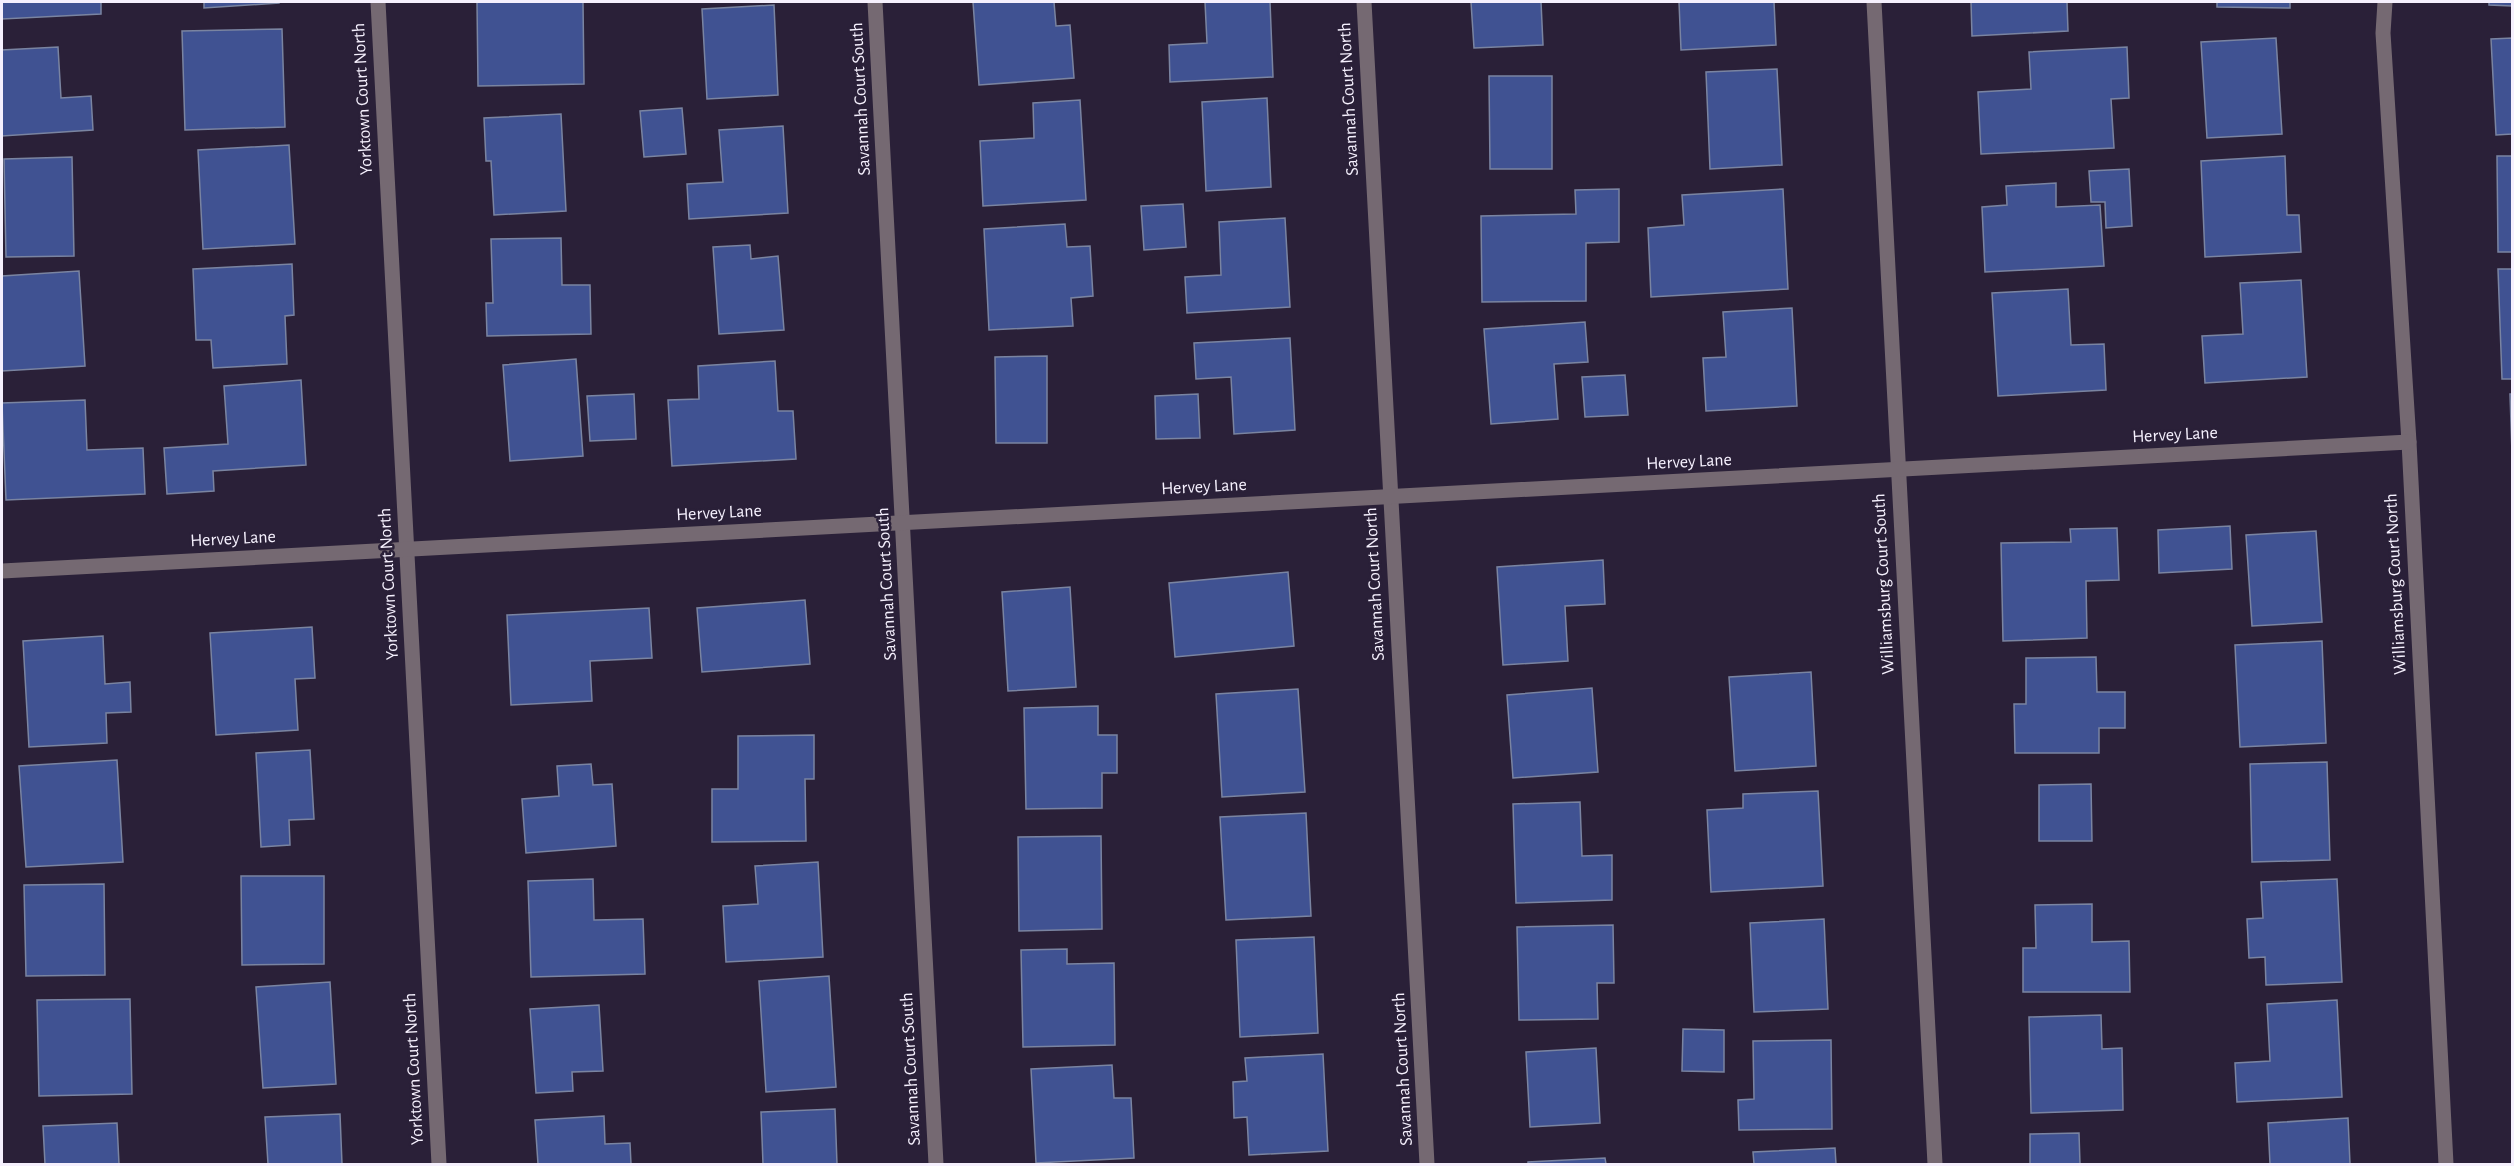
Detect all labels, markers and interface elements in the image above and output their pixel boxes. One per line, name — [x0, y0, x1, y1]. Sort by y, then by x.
street label: Yorktown Court North — [350, 22, 376, 176]
street label: Savannah Court South — [848, 22, 874, 176]
street label: Savannah Court North — [1336, 22, 1362, 176]
street label: Hervey Lane — [2132, 424, 2218, 446]
street label: Hervey Lane — [1646, 451, 1732, 473]
street label: Hervey Lane — [1161, 476, 1247, 498]
street label: Williamsburg Court South — [1870, 493, 1898, 675]
street label: Williamsburg Court North — [2382, 493, 2410, 675]
street label: Hervey Lane — [676, 502, 762, 524]
street label: Yorktown Court North — [376, 507, 402, 661]
street label: Savannah Court South — [874, 507, 900, 661]
street label: Savannah Court North — [1362, 507, 1388, 661]
street label: Hervey Lane — [190, 528, 276, 550]
street label: Yorktown Court North — [401, 992, 427, 1146]
street label: Savannah Court South — [898, 992, 924, 1146]
street label: Savannah Court North — [1390, 992, 1416, 1146]

